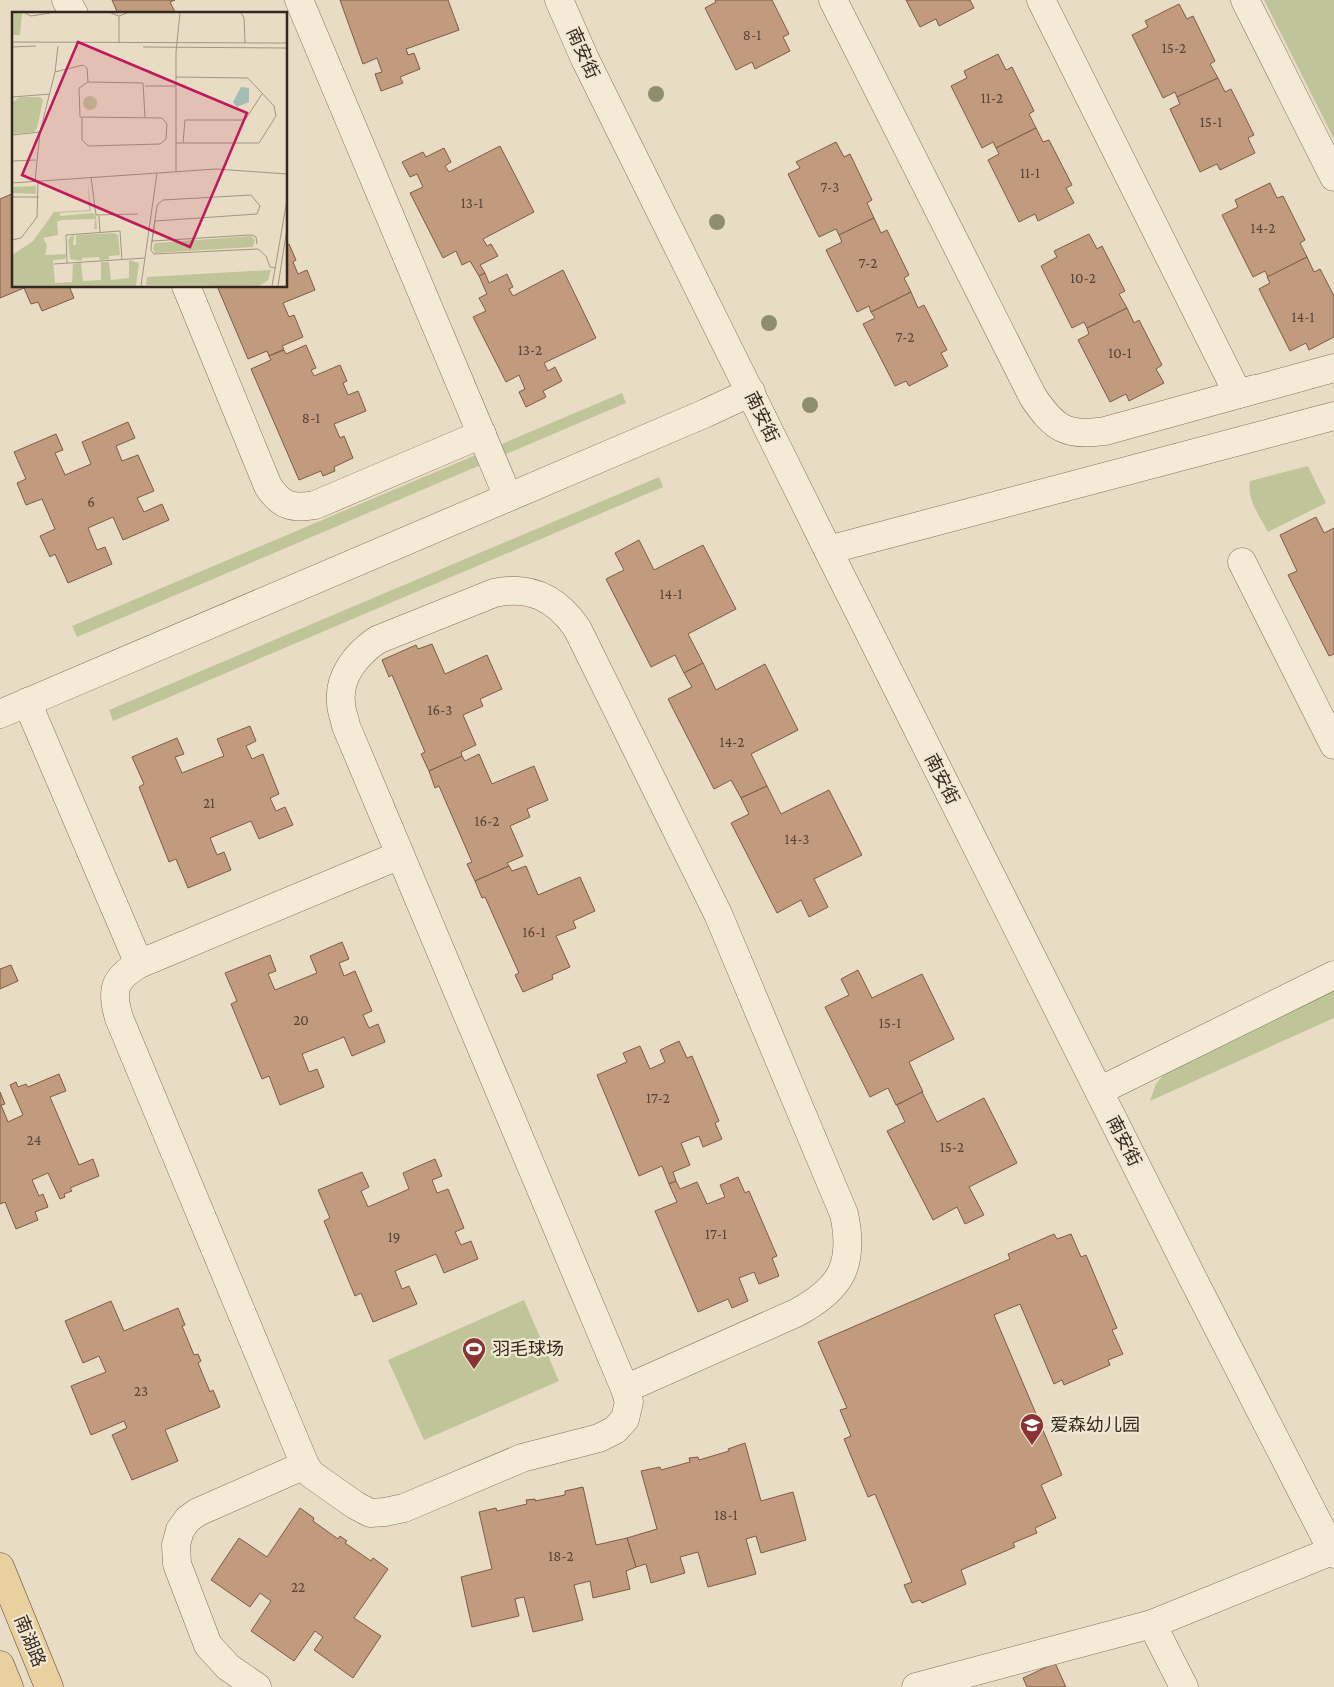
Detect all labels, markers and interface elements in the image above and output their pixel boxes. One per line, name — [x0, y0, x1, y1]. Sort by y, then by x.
inset map — [12, 12, 288, 288]
street label: 南安街 — [563, 24, 603, 82]
house number: 8-1 — [743, 27, 761, 43]
house number: 15-2 — [1162, 40, 1186, 56]
house number: 11-2 — [981, 90, 1003, 106]
house number: 15-1 — [1200, 114, 1222, 130]
house number: 11-1 — [1020, 165, 1040, 181]
house number: 7-3 — [821, 179, 839, 195]
house number: 13-1 — [461, 195, 483, 211]
house number: 14-2 — [1250, 220, 1276, 236]
house number: 7-2 — [858, 255, 878, 271]
house number: 10-2 — [1070, 270, 1096, 286]
house number: 14-1 — [1292, 309, 1314, 325]
house number: 7-2 — [895, 329, 915, 345]
house number: 13-2 — [518, 342, 542, 358]
house number: 10-1 — [1108, 345, 1132, 361]
street label: 南安街 — [741, 388, 783, 446]
house number: 8-1 — [302, 410, 320, 426]
house number: 6 — [87, 494, 95, 510]
house number: 14-1 — [660, 586, 682, 602]
house number: 16-3 — [428, 702, 452, 718]
house number: 14-2 — [719, 734, 745, 750]
street label: 南安街 — [921, 750, 963, 808]
house number: 21 — [203, 795, 215, 811]
house number: 16-2 — [475, 813, 500, 829]
house number: 14-3 — [784, 831, 810, 847]
house number: 16-1 — [523, 924, 545, 940]
house number: 20 — [293, 1012, 309, 1028]
house number: 15-1 — [879, 1015, 901, 1031]
house number: 17-2 — [646, 1090, 670, 1106]
street label: 南安街 — [1103, 1112, 1145, 1170]
house number: 24 — [27, 1132, 41, 1148]
house number: 15-2 — [940, 1139, 964, 1155]
house number: 17-1 — [705, 1226, 727, 1242]
house number: 19 — [388, 1229, 400, 1245]
sports icon: 羽毛球场 — [461, 1336, 487, 1370]
place label: 羽毛球场 — [492, 1339, 564, 1359]
house number: 23 — [134, 1383, 148, 1399]
school or university icon: 爱森幼儿园 — [1019, 1412, 1045, 1446]
place label: 爱森幼儿园 — [1050, 1415, 1140, 1435]
house number: 18-1 — [714, 1507, 738, 1523]
house number: 18-2 — [548, 1548, 574, 1564]
house number: 22 — [291, 1579, 305, 1595]
street label: 南湖路 — [11, 1612, 49, 1670]

